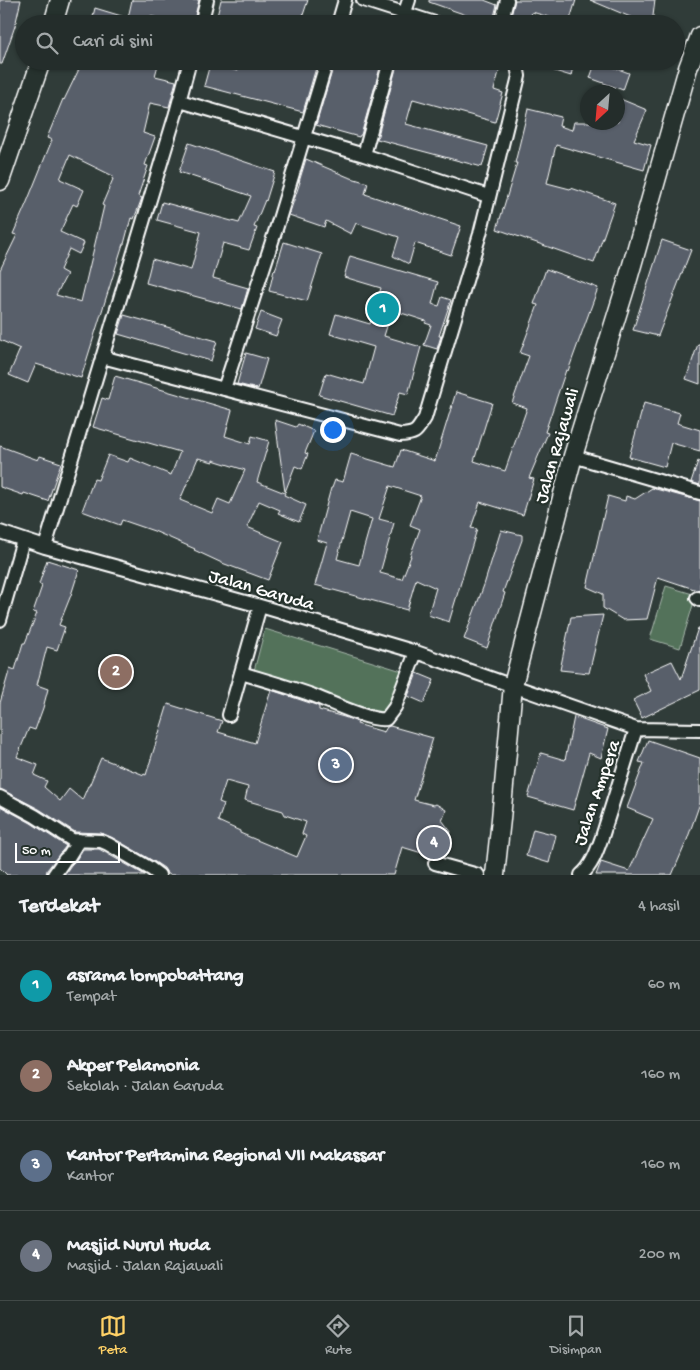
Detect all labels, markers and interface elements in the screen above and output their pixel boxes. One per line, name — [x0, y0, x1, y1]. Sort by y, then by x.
search box — [15, 15, 685, 70]
icon: search — [33, 29, 61, 57]
text: Cari di sini — [73, 31, 153, 54]
north arrow — [580, 85, 625, 130]
pin: 1 — [367, 290, 399, 328]
street label: Jalan Rajawali — [531, 386, 586, 506]
your location — [320, 417, 346, 443]
street label: Jalan Garuda — [206, 565, 318, 618]
pin: 2 — [100, 653, 132, 691]
street label: Jalan Ampera — [570, 736, 628, 849]
pin: 3 — [320, 746, 352, 784]
pin: 4 — [418, 824, 450, 862]
scale bar — [15, 840, 120, 863]
text: 50 m — [22, 843, 51, 860]
text: Terdekat — [20, 895, 99, 920]
text: 4 hasil — [638, 898, 680, 917]
text: asrama lompobattang — [67, 965, 244, 988]
text: 1 — [33, 976, 39, 995]
text: 60 m — [648, 976, 680, 995]
text: Tempat — [67, 988, 116, 1007]
text: Akper Pelamonia — [67, 1055, 199, 1078]
text: 2 — [32, 1066, 40, 1085]
text: 160 m — [641, 1066, 680, 1085]
text: Sekolah · Jalan Garuda — [67, 1078, 223, 1097]
text: Kantor Pertamina Regional VII Makassar — [67, 1145, 384, 1168]
text: 3 — [32, 1156, 40, 1175]
text: 160 m — [641, 1156, 680, 1175]
text: Kantor — [67, 1168, 113, 1187]
text: Masjid Nurul Huda — [67, 1235, 210, 1258]
text: 4 — [32, 1246, 40, 1265]
text: 200 m — [639, 1246, 680, 1265]
text: Masjid · Jalan Rajawali — [67, 1258, 223, 1277]
tab: Peta — [99, 1312, 127, 1359]
tab: Rute — [324, 1312, 352, 1359]
tab: Disimpan — [550, 1312, 601, 1359]

